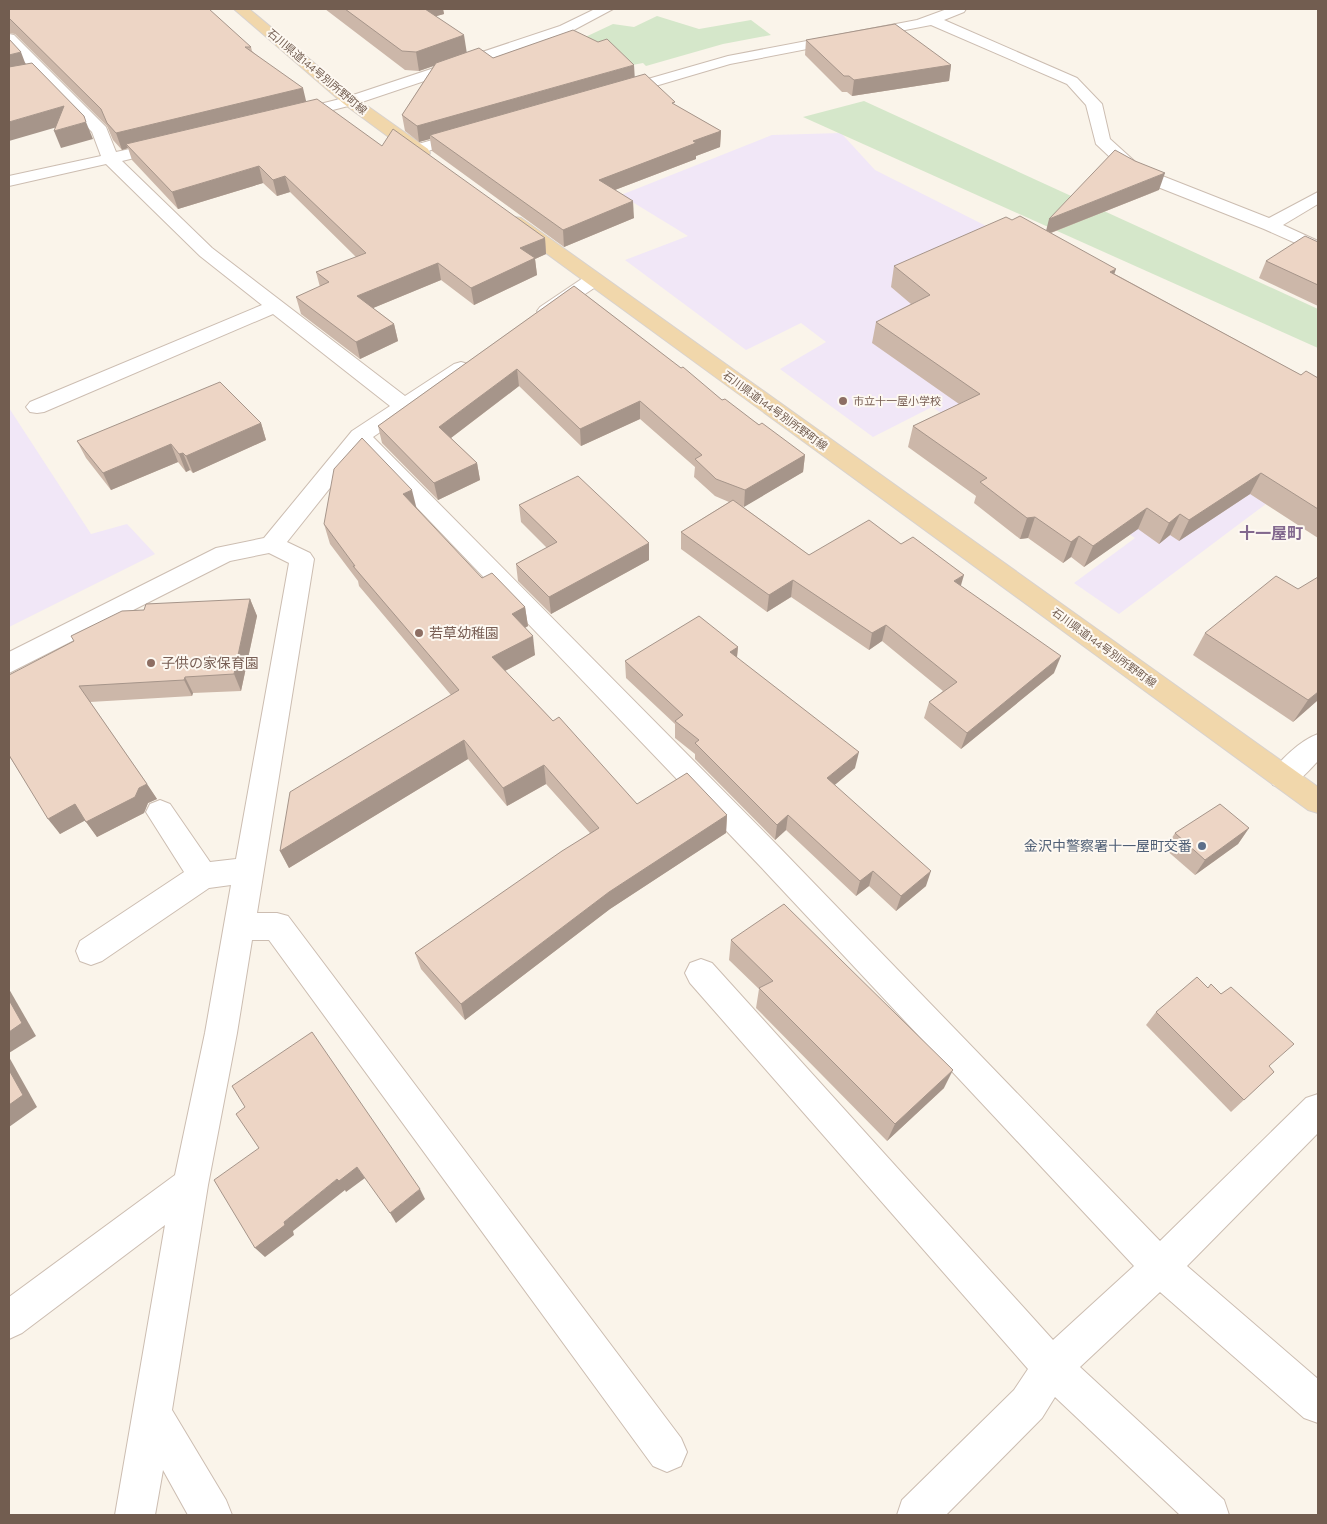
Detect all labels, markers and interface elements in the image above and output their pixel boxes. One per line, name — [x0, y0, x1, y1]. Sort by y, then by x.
street label: 石川県道144号別所野町線 — [265, 27, 369, 117]
street label: 石川県道144号別所野町線 — [720, 369, 830, 453]
marker: 市立十一屋小学校 — [837, 395, 849, 407]
place label: 市立十一屋小学校 — [853, 395, 941, 408]
district label: 十一屋町 — [1239, 524, 1303, 543]
street label: 石川県道144号別所野町線 — [1049, 606, 1159, 690]
place label: 若草幼稚園 — [429, 625, 499, 642]
marker: 若草幼稚園 — [413, 627, 425, 639]
place label: 子供の家保育園 — [161, 655, 259, 672]
marker: 子供の家保育園 — [145, 657, 157, 669]
place label: 金沢中警察署十一屋町交番 — [1024, 838, 1192, 855]
marker: 金沢中警察署十一屋町交番 — [1196, 840, 1208, 852]

